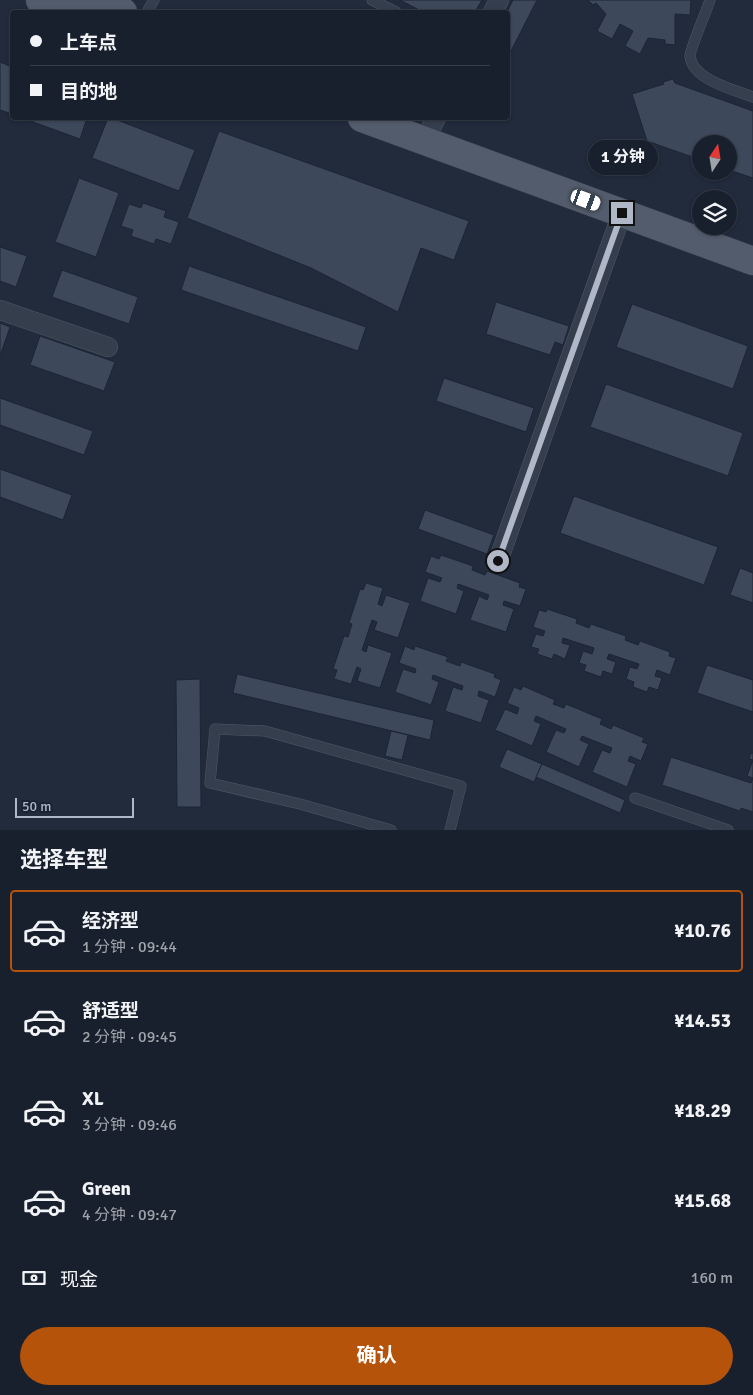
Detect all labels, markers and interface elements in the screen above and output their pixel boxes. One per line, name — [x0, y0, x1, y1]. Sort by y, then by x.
text: 上车点 — [60, 31, 117, 55]
text: 目的地 — [60, 80, 117, 104]
north arrow — [692, 135, 738, 180]
map controls — [692, 135, 737, 235]
callout: 1 分钟 — [587, 140, 657, 176]
text: 1 分钟 — [601, 147, 645, 167]
car — [569, 188, 602, 212]
button: layers — [692, 190, 737, 235]
route end — [611, 202, 633, 224]
route start — [487, 550, 509, 572]
scale bar — [15, 795, 134, 818]
text: 50 m — [22, 798, 51, 815]
text: 选择车型 — [20, 846, 108, 873]
icon: car — [22, 909, 67, 954]
text: 经济型 — [82, 909, 139, 933]
text: ¥10.76 — [674, 919, 731, 943]
text: 1 分钟 · 09:44 — [82, 937, 177, 957]
icon: car — [22, 999, 67, 1044]
text: 舒适型 — [82, 999, 139, 1023]
text: ¥14.53 — [674, 1009, 731, 1033]
text: 2 分钟 · 09:45 — [82, 1027, 177, 1047]
text: XL — [82, 1087, 104, 1111]
icon: car — [22, 1089, 67, 1134]
text: ¥18.29 — [674, 1099, 731, 1123]
text: 3 分钟 · 09:46 — [82, 1115, 177, 1135]
text: Green — [82, 1177, 131, 1201]
icon: car — [22, 1179, 67, 1224]
text: ¥15.68 — [674, 1189, 731, 1213]
text: 4 分钟 · 09:47 — [82, 1205, 177, 1225]
icon: cash — [20, 1264, 48, 1292]
text: 现金 — [60, 1268, 98, 1292]
text: 160 m — [691, 1268, 733, 1288]
button: 确认 — [20, 1327, 733, 1385]

